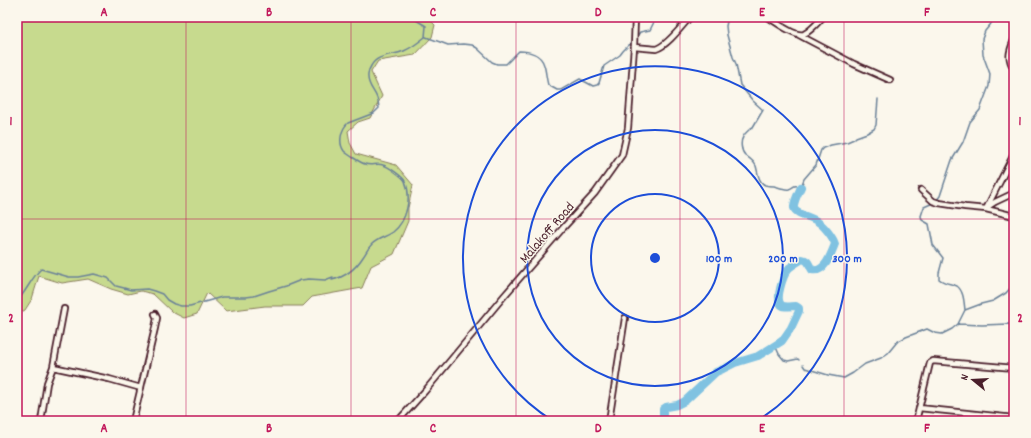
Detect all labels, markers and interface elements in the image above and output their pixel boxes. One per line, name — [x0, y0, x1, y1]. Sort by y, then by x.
text: A — [100, 4, 108, 23]
text: B — [266, 4, 272, 23]
text: C — [430, 4, 437, 23]
text: D — [595, 4, 602, 23]
text: E — [759, 4, 766, 23]
text: F — [924, 4, 930, 23]
text: 1 — [10, 113, 13, 132]
text: 1 — [1019, 113, 1022, 132]
street label: Malakoff Road — [515, 198, 580, 268]
centre of rings — [648, 251, 662, 265]
text: 100 m — [706, 251, 732, 268]
text: 200 m — [768, 251, 798, 268]
text: 300 m — [832, 251, 862, 268]
text: 2 — [8, 310, 14, 329]
text: 2 — [1017, 310, 1023, 329]
north arrow — [953, 360, 993, 400]
text: N — [957, 372, 974, 383]
text: A — [100, 420, 108, 438]
text: B — [266, 420, 272, 438]
text: C — [430, 420, 437, 438]
text: D — [595, 420, 602, 438]
text: E — [759, 420, 766, 438]
text: F — [924, 420, 930, 438]

